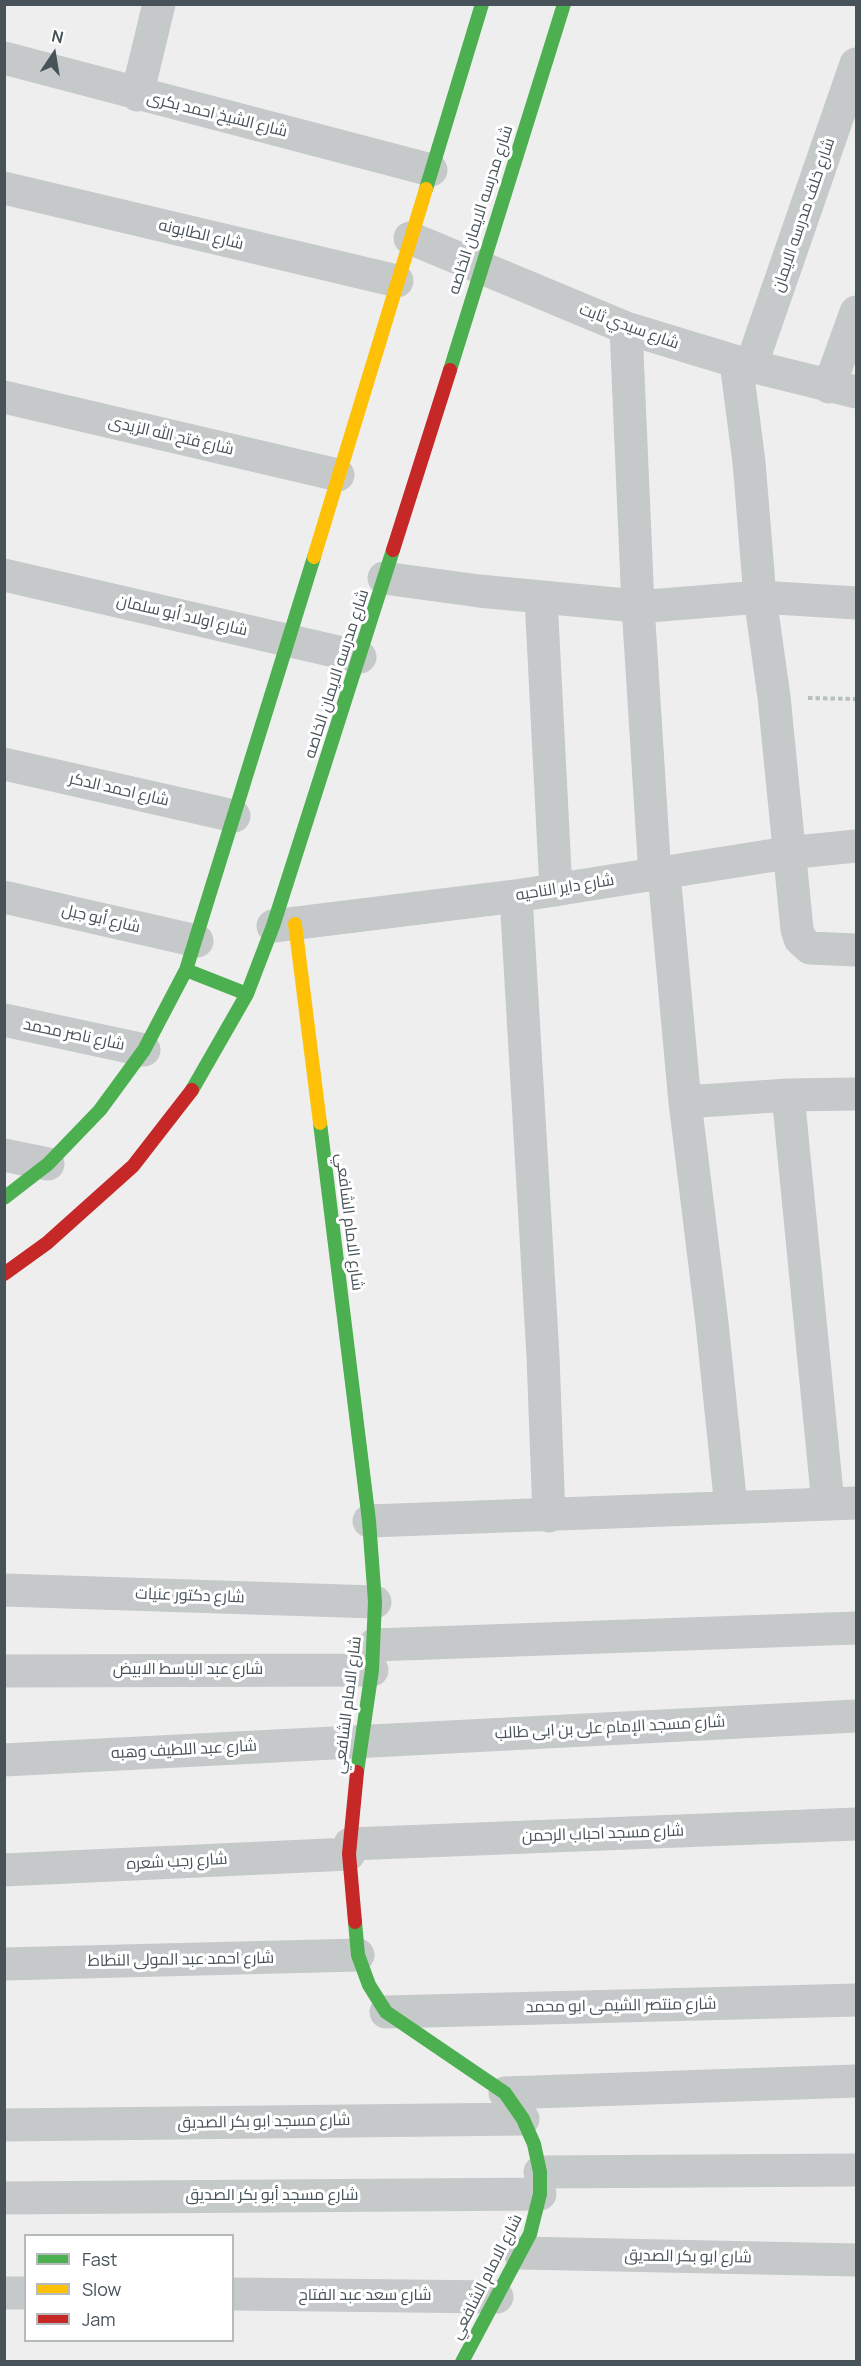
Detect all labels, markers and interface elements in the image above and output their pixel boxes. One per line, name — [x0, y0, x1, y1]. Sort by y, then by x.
north arrow — [24, 24, 84, 84]
text: N — [50, 24, 66, 48]
street label: شارع الشيخ احمد بكرى — [145, 88, 289, 142]
street label: شارع مدرسه الايمان الخاصه — [445, 123, 517, 297]
street label: شارع خلف مدرسه الايمان — [769, 135, 839, 295]
street label: شارع الطابونه — [157, 216, 245, 254]
street label: شارع سيدي ثابت — [577, 300, 681, 354]
street label: شارع فتح الله الزيدى — [106, 412, 236, 460]
street label: شارع مدرسه الايمان الخاصه — [301, 587, 373, 761]
street label: شارع اولاد أبو سلمان — [115, 592, 249, 640]
street label: شارع احمد الدكر — [67, 769, 171, 811]
street label: شارع داير الناحيه — [514, 871, 616, 905]
street label: شارع أبو جبل — [60, 901, 142, 937]
street label: شارع ناصر محمد — [22, 1015, 126, 1055]
street label: شارع الامام الشافعي — [331, 1152, 367, 1292]
street label: شارع دكتور عنيات — [135, 1584, 245, 1608]
street label: شارع الامام الشافعي — [330, 1635, 366, 1775]
street label: شارع عبد الباسط الابيض — [113, 1660, 263, 1680]
street label: شارع مسجد الإمام على بن ابى طالب — [494, 1712, 726, 1744]
street label: شارع عبد اللطيف وهبه — [111, 1737, 257, 1763]
street label: شارع مسجد احباب الرحمن — [521, 1822, 685, 1846]
street label: شارع رجب شعره — [126, 1850, 228, 1874]
street label: شارع احمد عبد المولى النطاط — [88, 1949, 274, 1971]
street label: شارع منتصر الشيمى ابو محمد — [526, 1995, 716, 2017]
street label: شارع مسجد ابو بكر الصديق — [177, 2111, 351, 2133]
street label: شارع مسجد أبو بكر الصديق — [186, 2186, 358, 2206]
street label: شارع الامام الشافعي — [447, 2211, 527, 2343]
legend — [24, 2234, 234, 2342]
street label: شارع ابو بكر الصديق — [624, 2246, 752, 2268]
text: Fast — [82, 2247, 117, 2271]
text: Slow — [82, 2277, 121, 2301]
street label: شارع سعد عبد الفتاح — [299, 2286, 431, 2306]
text: Jam — [82, 2307, 116, 2331]

